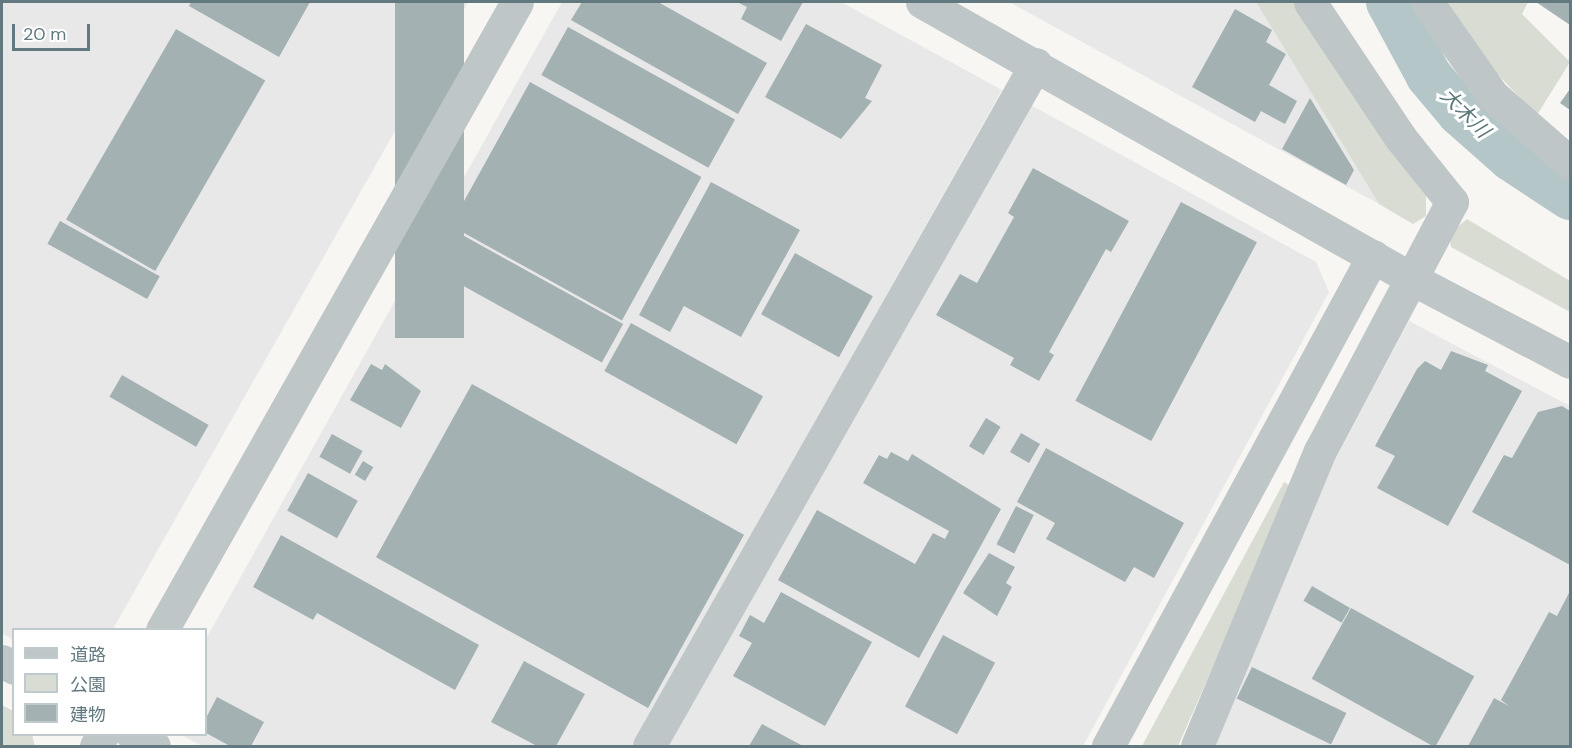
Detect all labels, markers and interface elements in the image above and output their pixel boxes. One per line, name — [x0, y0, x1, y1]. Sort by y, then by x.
scale bar — [15, 12, 93, 50]
text: 20 m — [23, 22, 66, 46]
water label: 大木川 — [1435, 83, 1495, 143]
legend — [12, 628, 207, 736]
text: 道路 — [70, 643, 106, 667]
text: 公園 — [70, 673, 106, 697]
text: 建物 — [70, 703, 106, 727]

